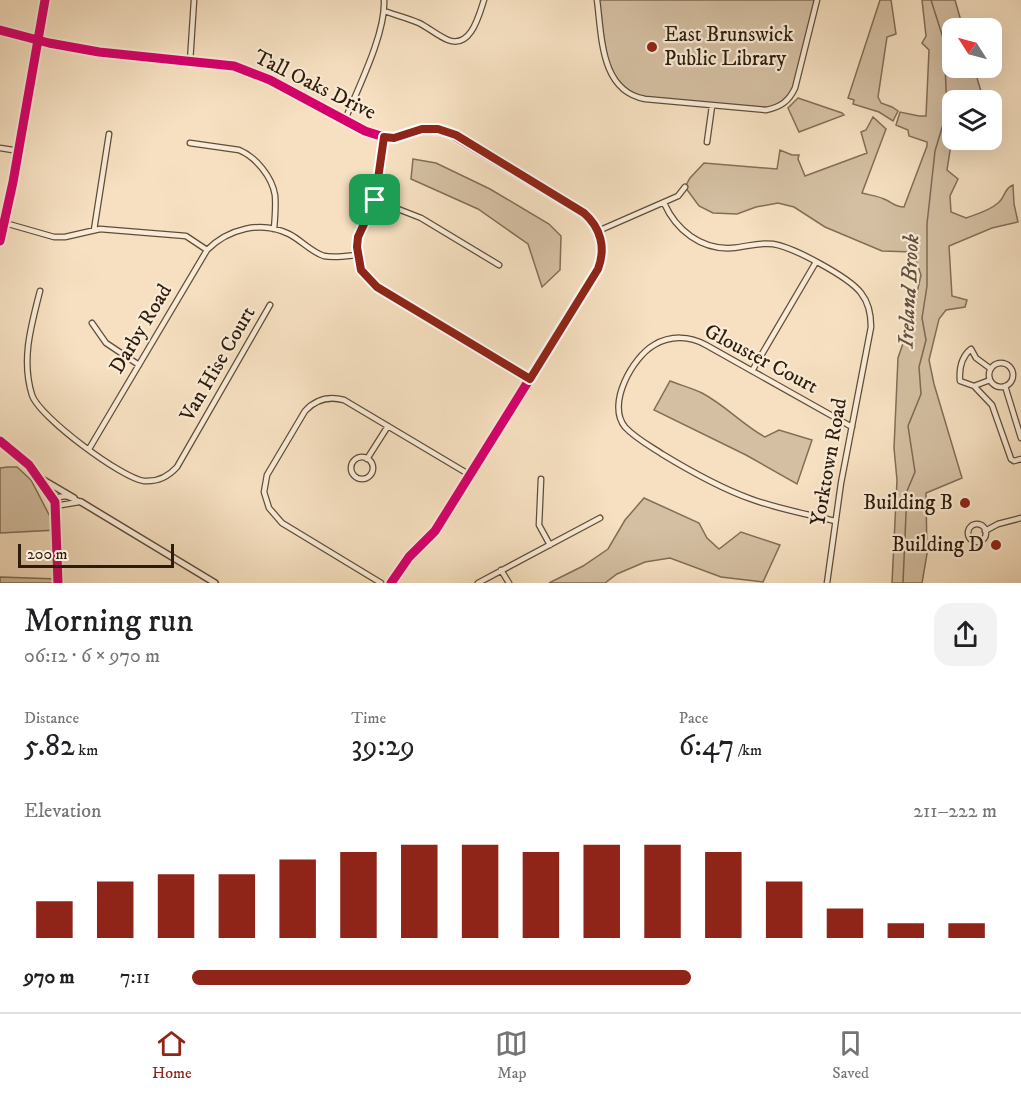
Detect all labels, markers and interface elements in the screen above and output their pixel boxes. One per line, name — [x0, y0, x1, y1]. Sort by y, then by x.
north arrow — [942, 18, 1002, 78]
map controls — [942, 18, 1002, 150]
place label: East Brunswick Public Library — [664, 22, 794, 72]
marker: East Brunswick Public Library — [645, 40, 659, 54]
street label: Tall Oaks Drive — [250, 44, 381, 126]
button: layers — [942, 90, 1002, 150]
pin — [349, 174, 400, 225]
icon: arrive — [358, 183, 391, 216]
water label: Ireland Brook — [892, 233, 925, 350]
street label: Darby Road — [104, 279, 178, 379]
street label: Van Hise Court — [174, 302, 262, 427]
street label: Glouster Court — [700, 318, 822, 400]
street label: Yorktown Road — [805, 396, 853, 528]
place label: Building B — [863, 490, 953, 516]
marker: Building B — [958, 496, 972, 510]
place label: Building D — [892, 532, 984, 558]
marker: Building D — [989, 538, 1003, 552]
scale bar — [18, 541, 174, 568]
text: 200 m — [27, 544, 68, 564]
text: Morning run — [24, 601, 193, 642]
button: share — [934, 603, 997, 666]
text: 06:12 · 6 × 970 m — [24, 644, 160, 669]
text: Distance — [24, 708, 79, 728]
text: Time — [351, 708, 386, 728]
text: Pace — [679, 708, 708, 728]
text: 5.82 — [24, 728, 75, 765]
text: 39:29 — [351, 728, 415, 765]
text: 6:47 — [679, 728, 734, 765]
text: km — [75, 740, 98, 760]
text: /km — [734, 740, 762, 760]
text: Elevation — [24, 799, 101, 824]
text: 211–222 m — [913, 799, 997, 824]
text: 970 m — [24, 965, 75, 990]
text: 7:11 — [120, 965, 150, 990]
tab: Home — [152, 1027, 192, 1083]
tab: Map — [495, 1027, 528, 1083]
tab: Saved — [832, 1027, 869, 1083]

